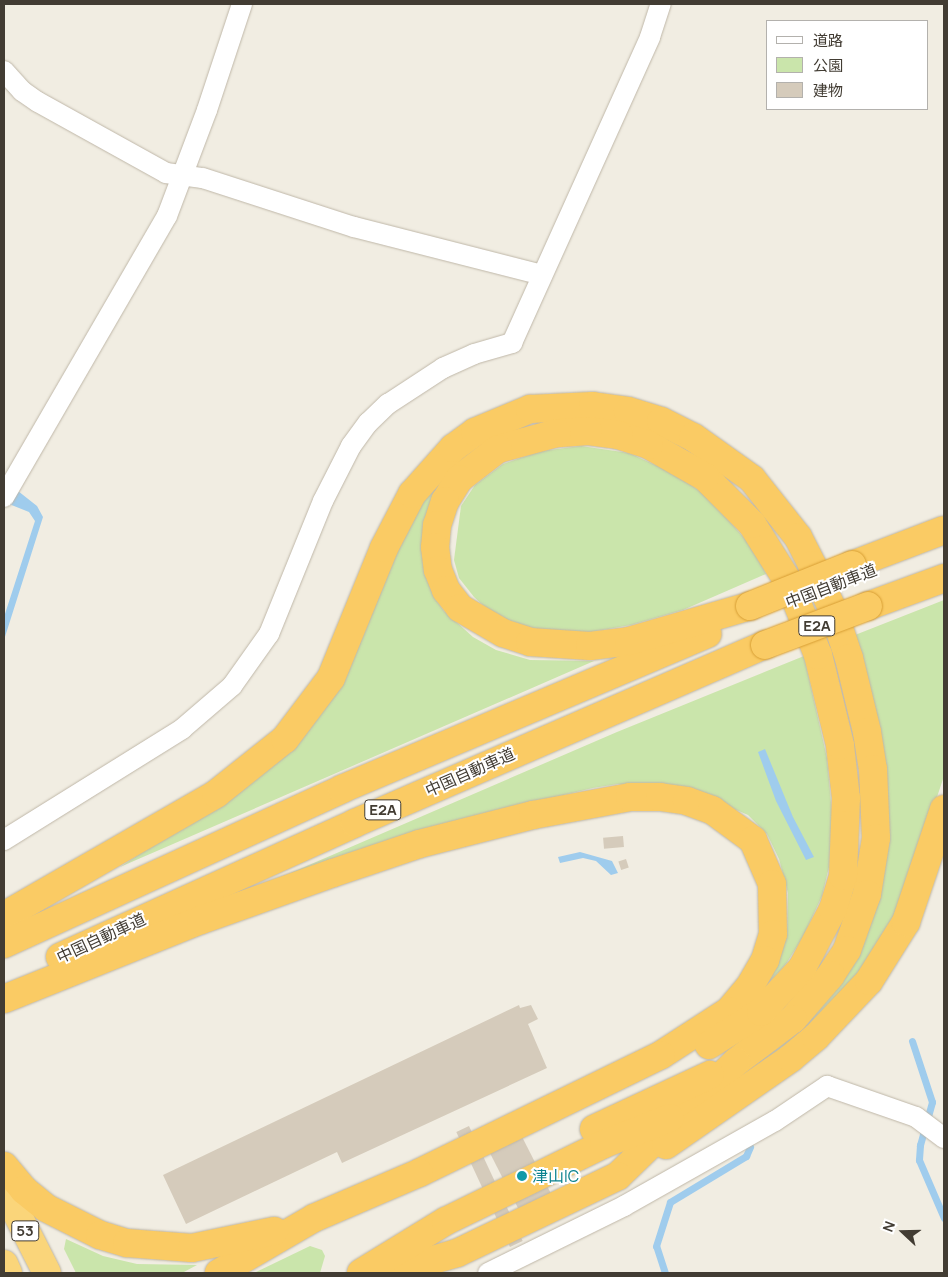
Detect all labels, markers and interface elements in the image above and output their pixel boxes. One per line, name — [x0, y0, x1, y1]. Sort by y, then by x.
legend — [766, 20, 928, 110]
text: 道路 — [813, 30, 843, 51]
text: 公園 — [813, 55, 843, 76]
text: 建物 — [813, 80, 843, 101]
street label: 中国自動車道 — [783, 560, 879, 612]
road number: E2A — [798, 614, 836, 638]
street label: 中国自動車道 — [422, 744, 518, 800]
road number: E2A — [364, 798, 402, 822]
street label: 中国自動車道 — [53, 909, 149, 967]
place label: 津山IC — [532, 1166, 579, 1186]
marker: 津山IC — [516, 1170, 528, 1182]
north arrow — [878, 1207, 928, 1257]
road number: 53 — [10, 1218, 40, 1244]
text: N — [878, 1218, 899, 1235]

